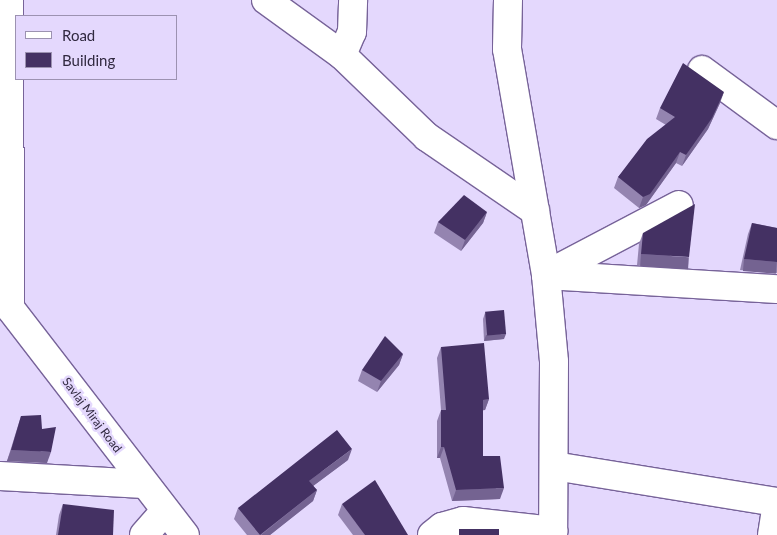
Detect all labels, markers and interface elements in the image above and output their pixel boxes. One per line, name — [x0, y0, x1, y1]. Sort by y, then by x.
legend — [15, 15, 178, 80]
text: Road — [62, 26, 95, 44]
text: Building — [62, 51, 115, 69]
street label: Savlaj Miraj Road — [59, 375, 125, 455]

